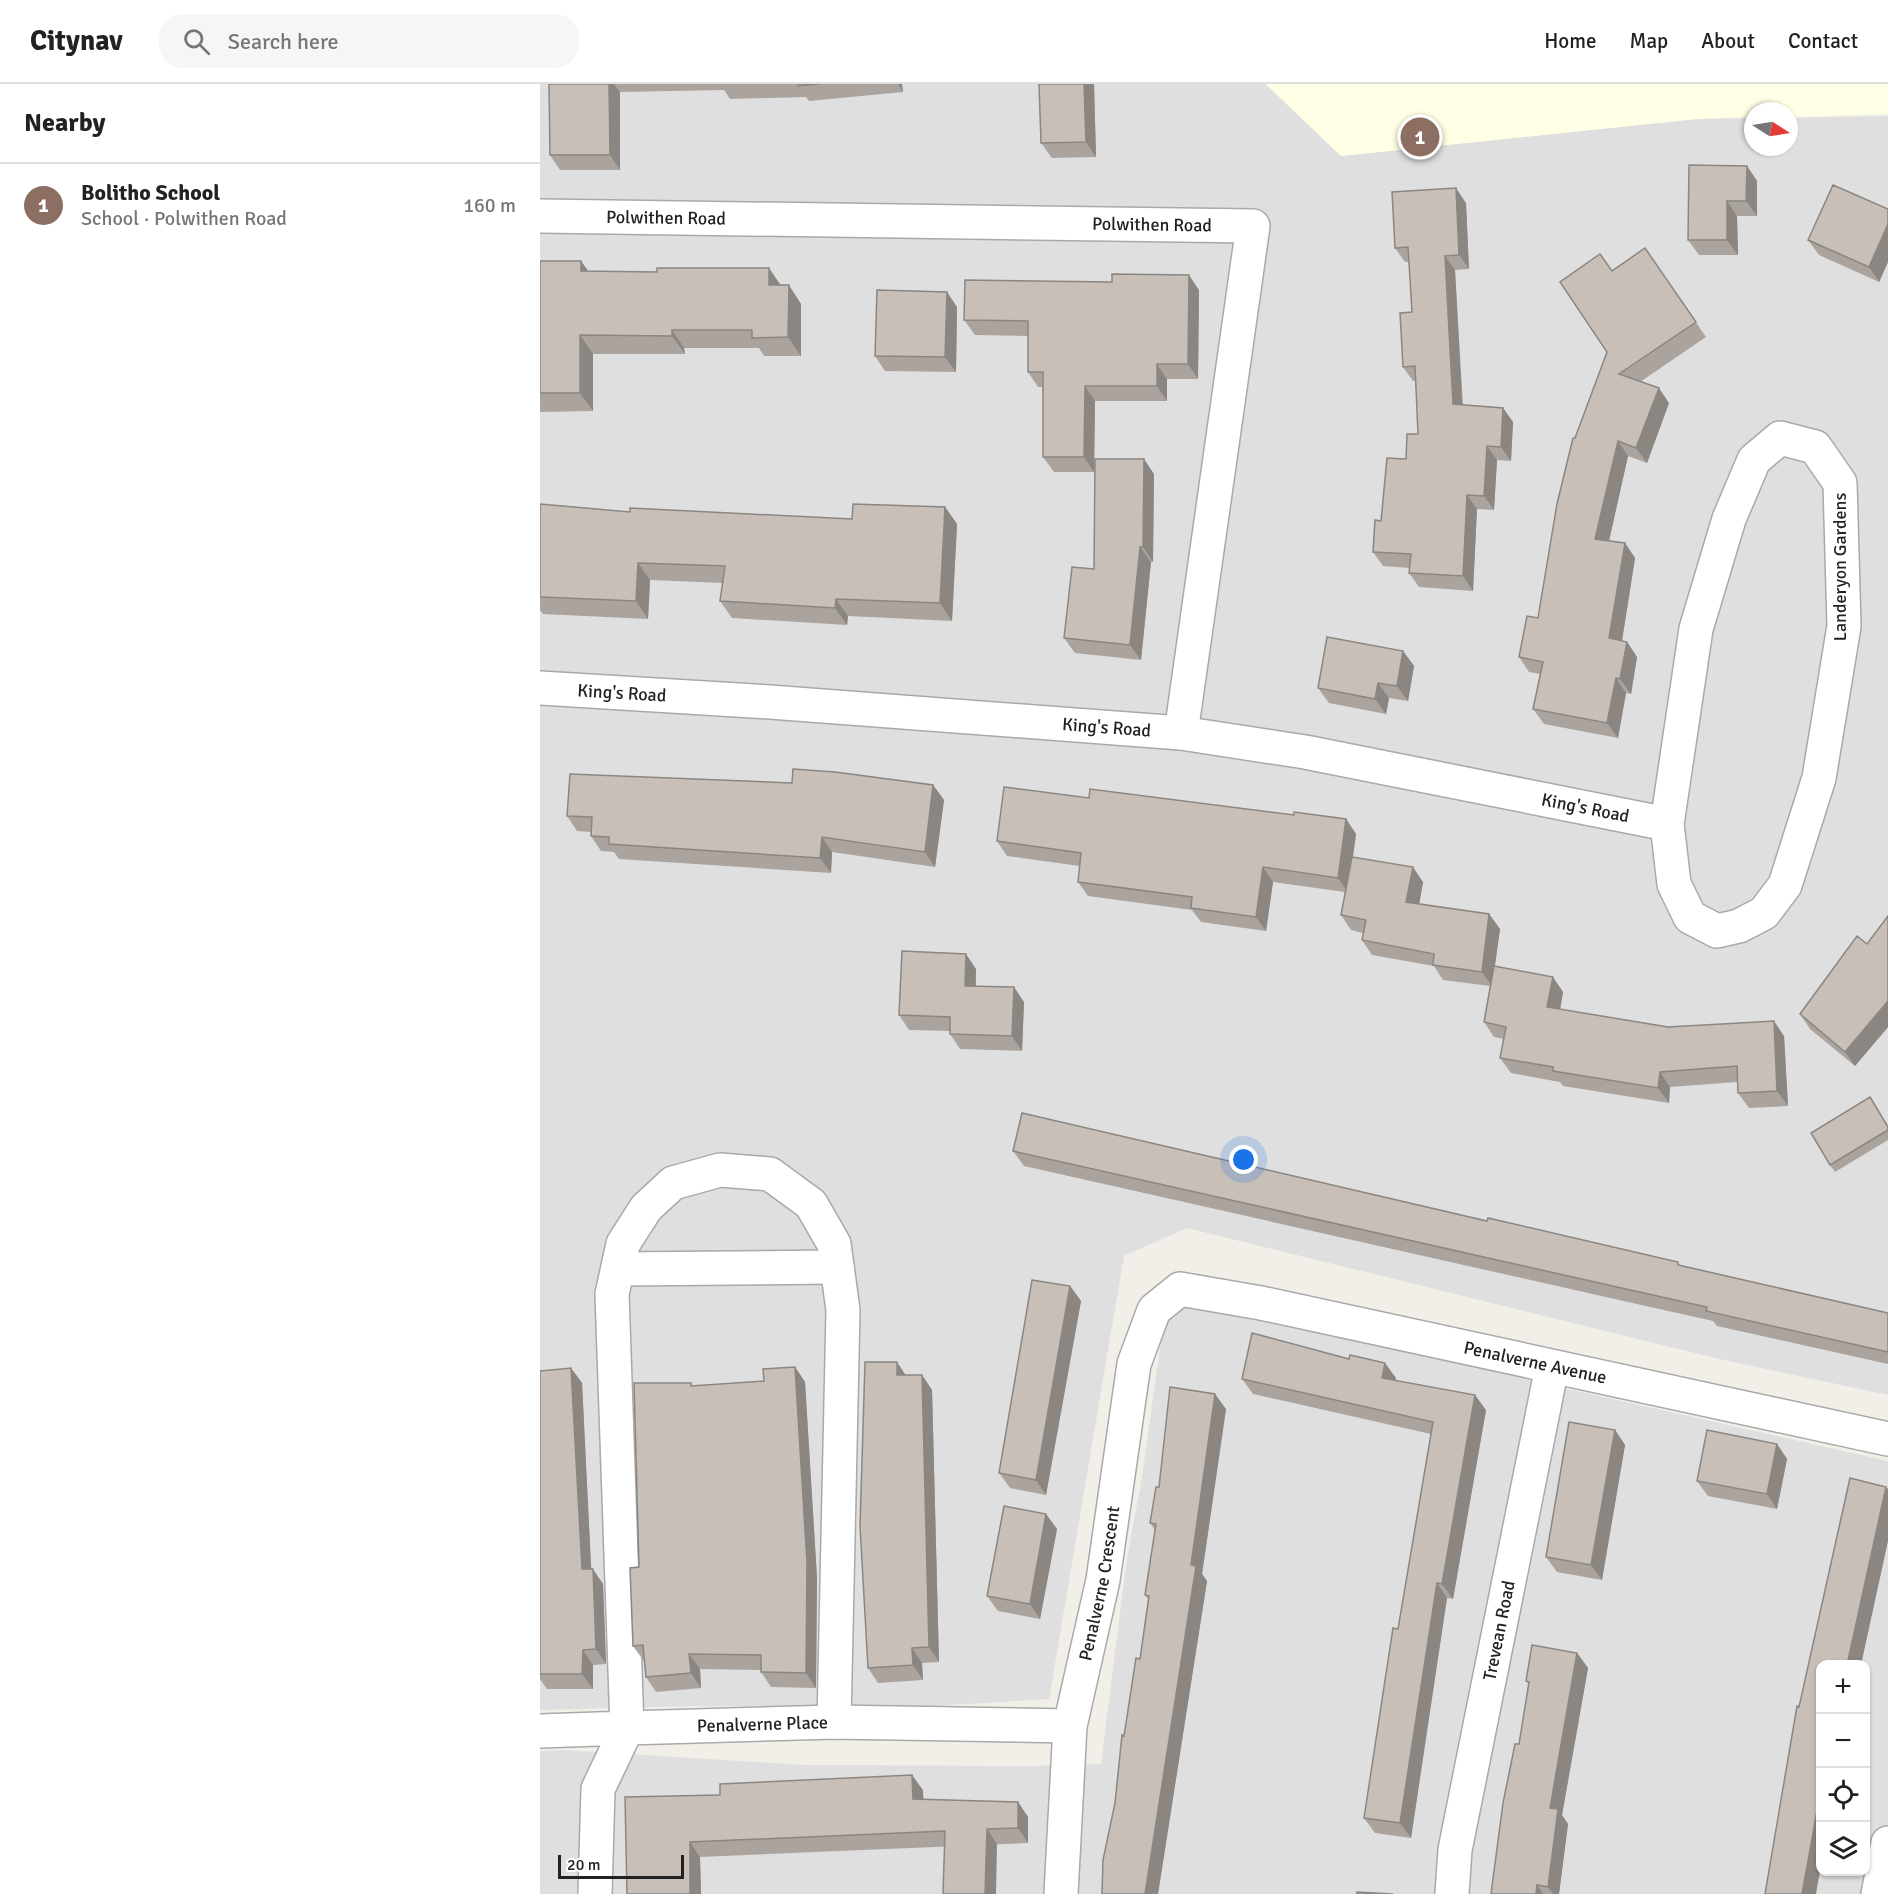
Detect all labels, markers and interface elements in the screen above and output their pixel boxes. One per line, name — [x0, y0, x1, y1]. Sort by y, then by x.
search box — [159, 14, 579, 68]
text: Citynav — [30, 24, 123, 58]
icon: search — [180, 25, 213, 58]
text: Search here — [228, 28, 339, 55]
text: Home — [1544, 28, 1597, 54]
text: Map — [1630, 28, 1668, 54]
text: About — [1701, 28, 1755, 54]
text: Contact — [1788, 28, 1858, 54]
north arrow — [1744, 102, 1798, 156]
text: Nearby — [24, 107, 105, 139]
pin: 1 — [1400, 115, 1440, 160]
text: Bolitho School — [81, 179, 220, 206]
text: 1 — [38, 193, 49, 218]
text: 160 m — [463, 193, 516, 218]
text: School · Polwithen Road — [81, 206, 287, 231]
street label: Polwithen Road — [606, 206, 726, 230]
street label: Polwithen Road — [1092, 213, 1212, 236]
street label: Landeryon Gardens — [1829, 493, 1851, 641]
street label: King's Road — [577, 679, 667, 707]
street label: King's Road — [1061, 713, 1152, 742]
street label: King's Road — [1540, 788, 1631, 827]
your location — [1229, 1145, 1258, 1174]
street label: Penalverne Avenue — [1462, 1336, 1609, 1389]
street label: Penalverne Crescent — [1074, 1505, 1124, 1663]
street label: Trevean Road — [1478, 1579, 1520, 1682]
map controls — [1816, 1660, 1870, 1876]
button: + — [1816, 1660, 1870, 1714]
street label: Penalverne Place — [696, 1711, 828, 1737]
button: − — [1816, 1714, 1870, 1768]
button: locate — [1816, 1768, 1870, 1822]
button: layers — [1816, 1822, 1870, 1876]
scale bar — [558, 1852, 684, 1880]
text: 20 m — [567, 1855, 601, 1875]

